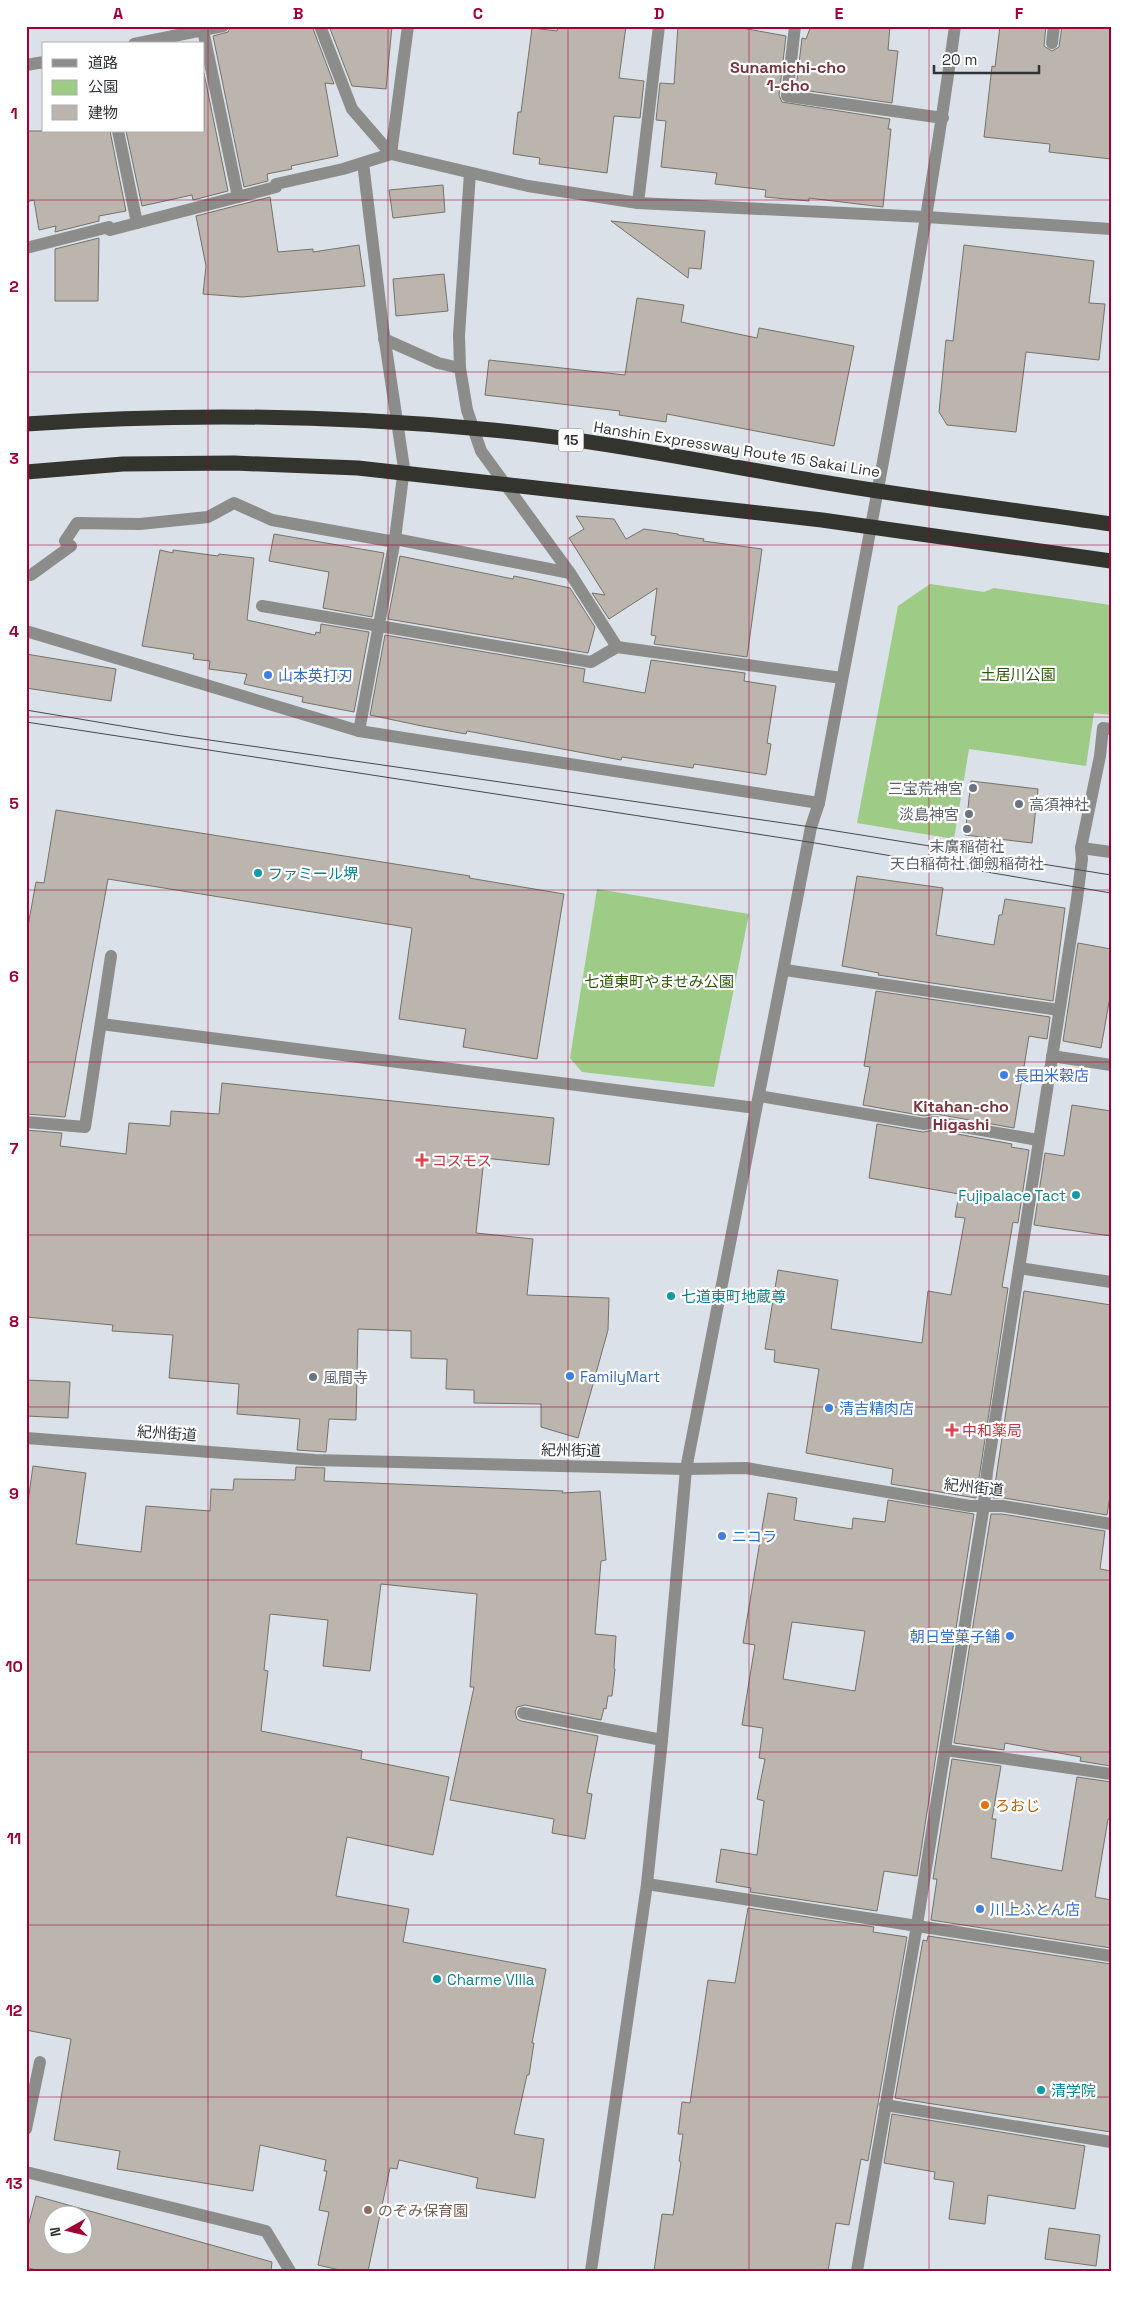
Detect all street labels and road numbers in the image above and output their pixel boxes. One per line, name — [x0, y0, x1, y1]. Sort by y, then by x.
street label: Hanshin Expressway Route 15 Sakai Line — [592, 417, 882, 481]
road number: 15 — [558, 428, 584, 452]
street label: 紀州街道 — [136, 1421, 198, 1445]
street label: 紀州街道 — [541, 1440, 601, 1460]
street label: 紀州街道 — [943, 1474, 1005, 1500]

